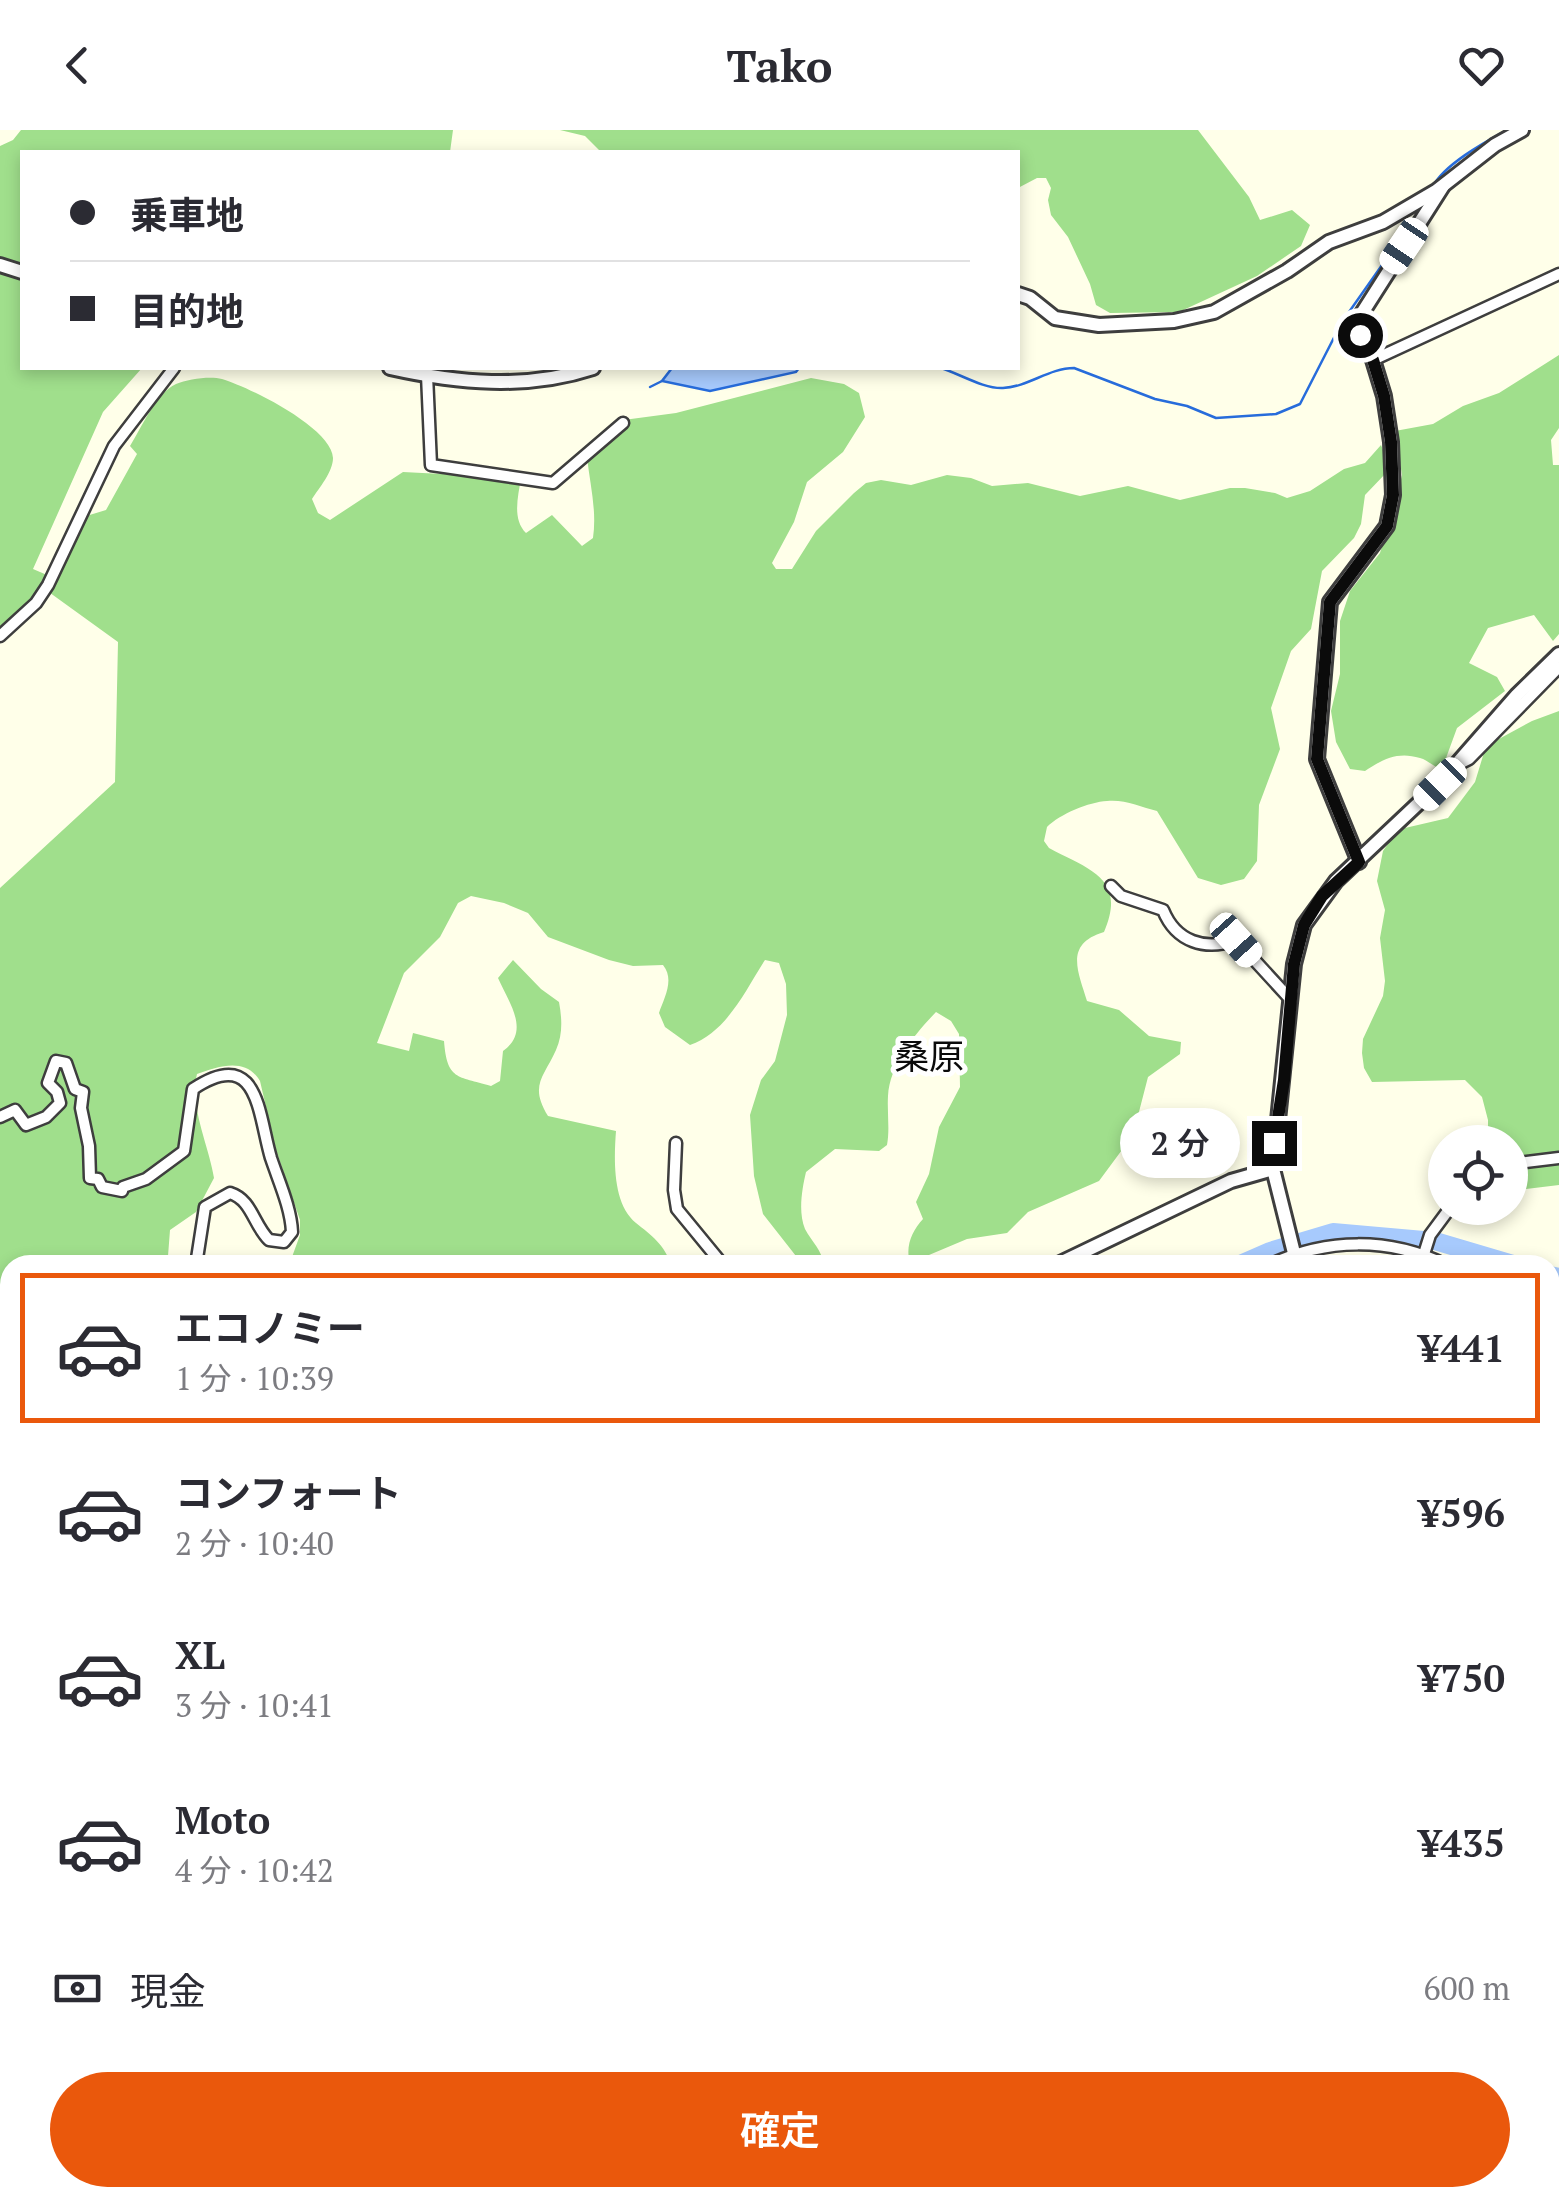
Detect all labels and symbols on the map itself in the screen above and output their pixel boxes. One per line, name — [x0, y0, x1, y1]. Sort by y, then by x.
car — [1375, 213, 1433, 279]
route start — [1338, 313, 1383, 358]
car — [1408, 752, 1472, 816]
car — [1205, 908, 1267, 972]
district label: 桑原 — [894, 1033, 964, 1079]
callout: 2 分 — [1119, 1108, 1239, 1178]
route end — [1252, 1121, 1297, 1166]

